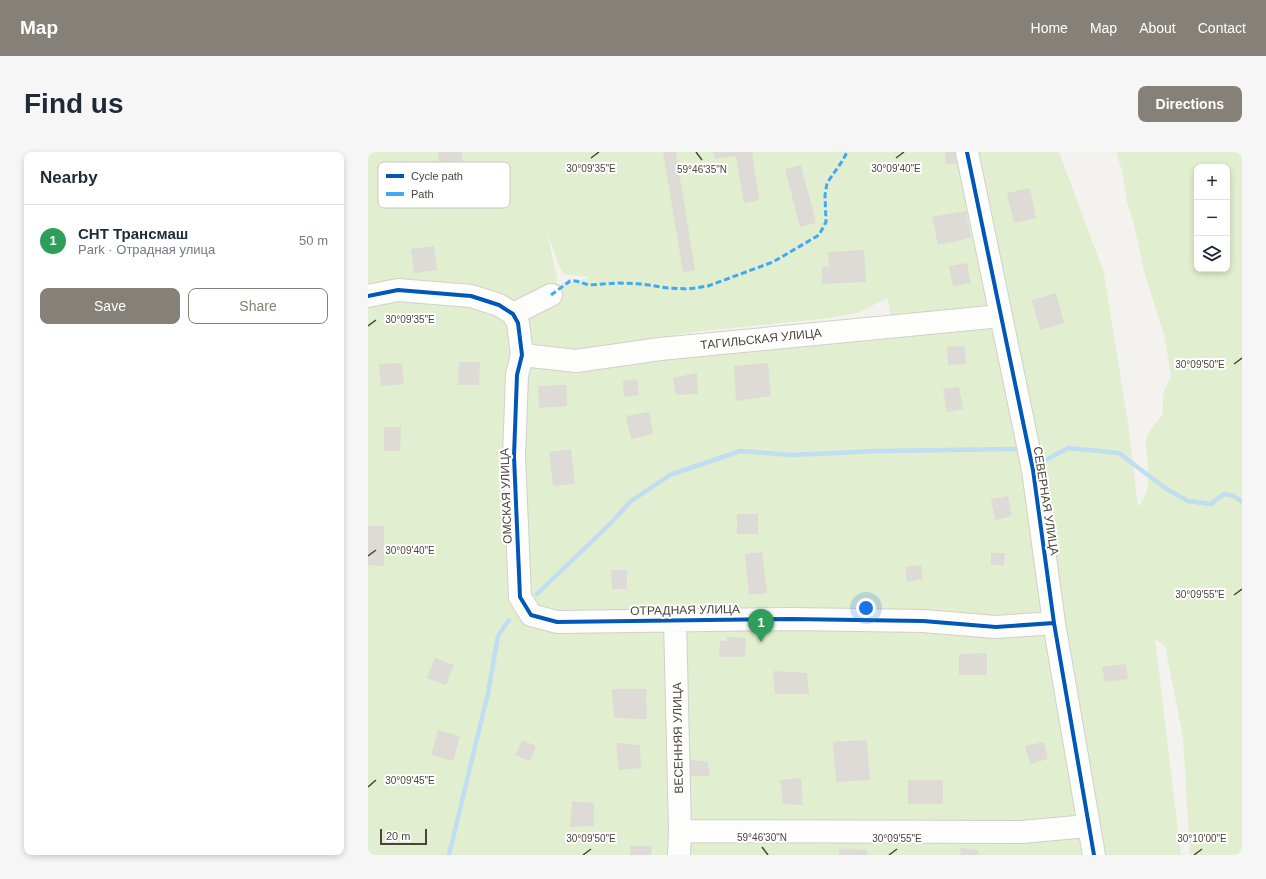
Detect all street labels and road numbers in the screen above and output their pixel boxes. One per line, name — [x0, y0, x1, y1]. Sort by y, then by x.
street label: ТАГИЛЬСКАЯ УЛИЦА — [700, 326, 822, 352]
street label: СЕВЕРНАЯ УЛИЦА — [1030, 446, 1062, 556]
street label: ОМСКАЯ УЛИЦА — [497, 448, 515, 544]
street label: ОТРАДНАЯ УЛИЦА — [630, 602, 740, 618]
street label: ВЕСЕННЯЯ УЛИЦА — [670, 682, 686, 794]

